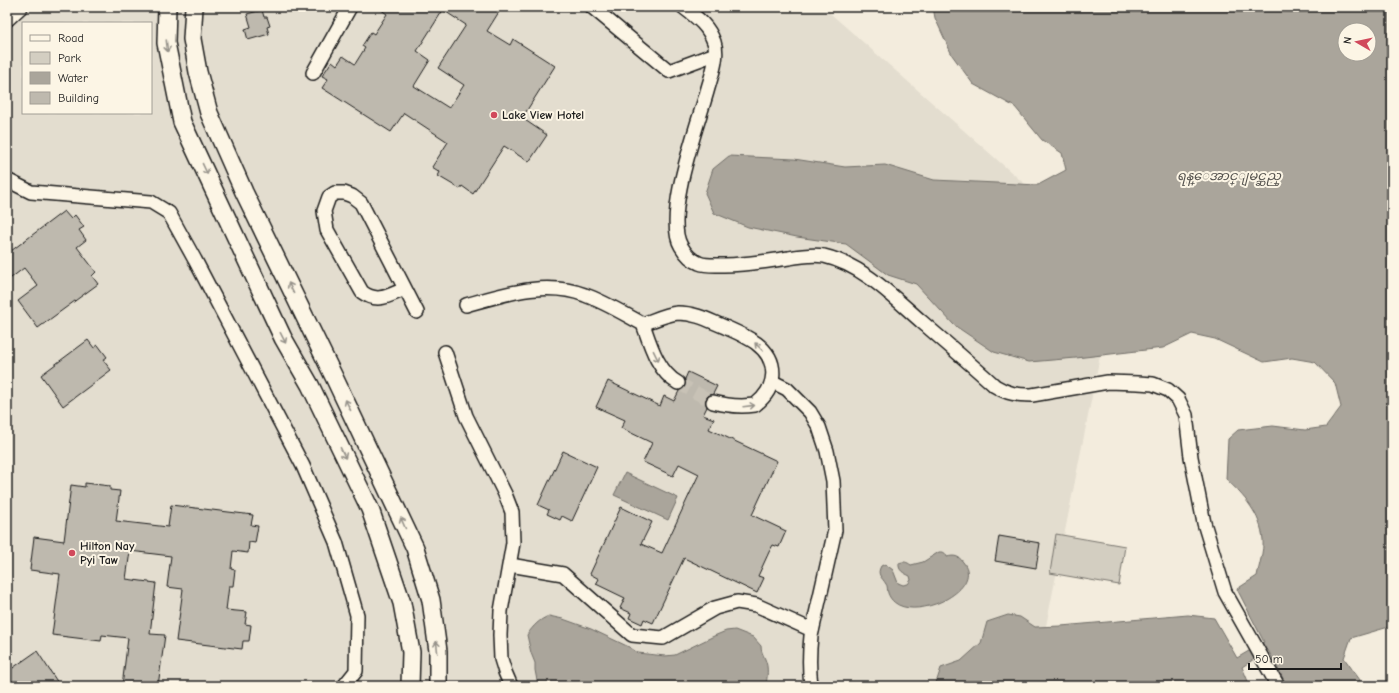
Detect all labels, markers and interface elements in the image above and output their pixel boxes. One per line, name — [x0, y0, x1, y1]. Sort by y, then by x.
legend — [22, 22, 152, 114]
north arrow — [1337, 22, 1377, 62]
text: Road — [58, 31, 84, 45]
text: N — [1341, 36, 1355, 45]
one-way arrow — [163, 39, 171, 52]
text: Park — [58, 51, 81, 65]
text: Water — [58, 71, 88, 85]
text: Building — [58, 91, 99, 105]
place label: Lake View Hotel — [502, 108, 584, 122]
marker: Lake View Hotel — [489, 110, 499, 120]
one-way arrow — [202, 163, 209, 175]
water label: ရန္ေအာင္ျမင္ဆည္ — [1177, 168, 1282, 187]
one-way arrow — [287, 282, 294, 294]
one-way arrow — [280, 332, 287, 344]
one-way arrow — [754, 342, 764, 352]
one-way arrow — [653, 350, 660, 362]
one-way arrow — [344, 399, 351, 411]
one-way arrow — [742, 402, 755, 409]
one-way arrow — [340, 447, 347, 459]
one-way arrow — [399, 517, 406, 529]
place label: Hilton Nay Pyi Taw — [80, 539, 135, 567]
marker: Hilton Nay Pyi Taw — [67, 548, 77, 558]
one-way arrow — [433, 641, 441, 654]
scale bar — [1249, 645, 1341, 671]
text: 50 m — [1255, 652, 1283, 666]

